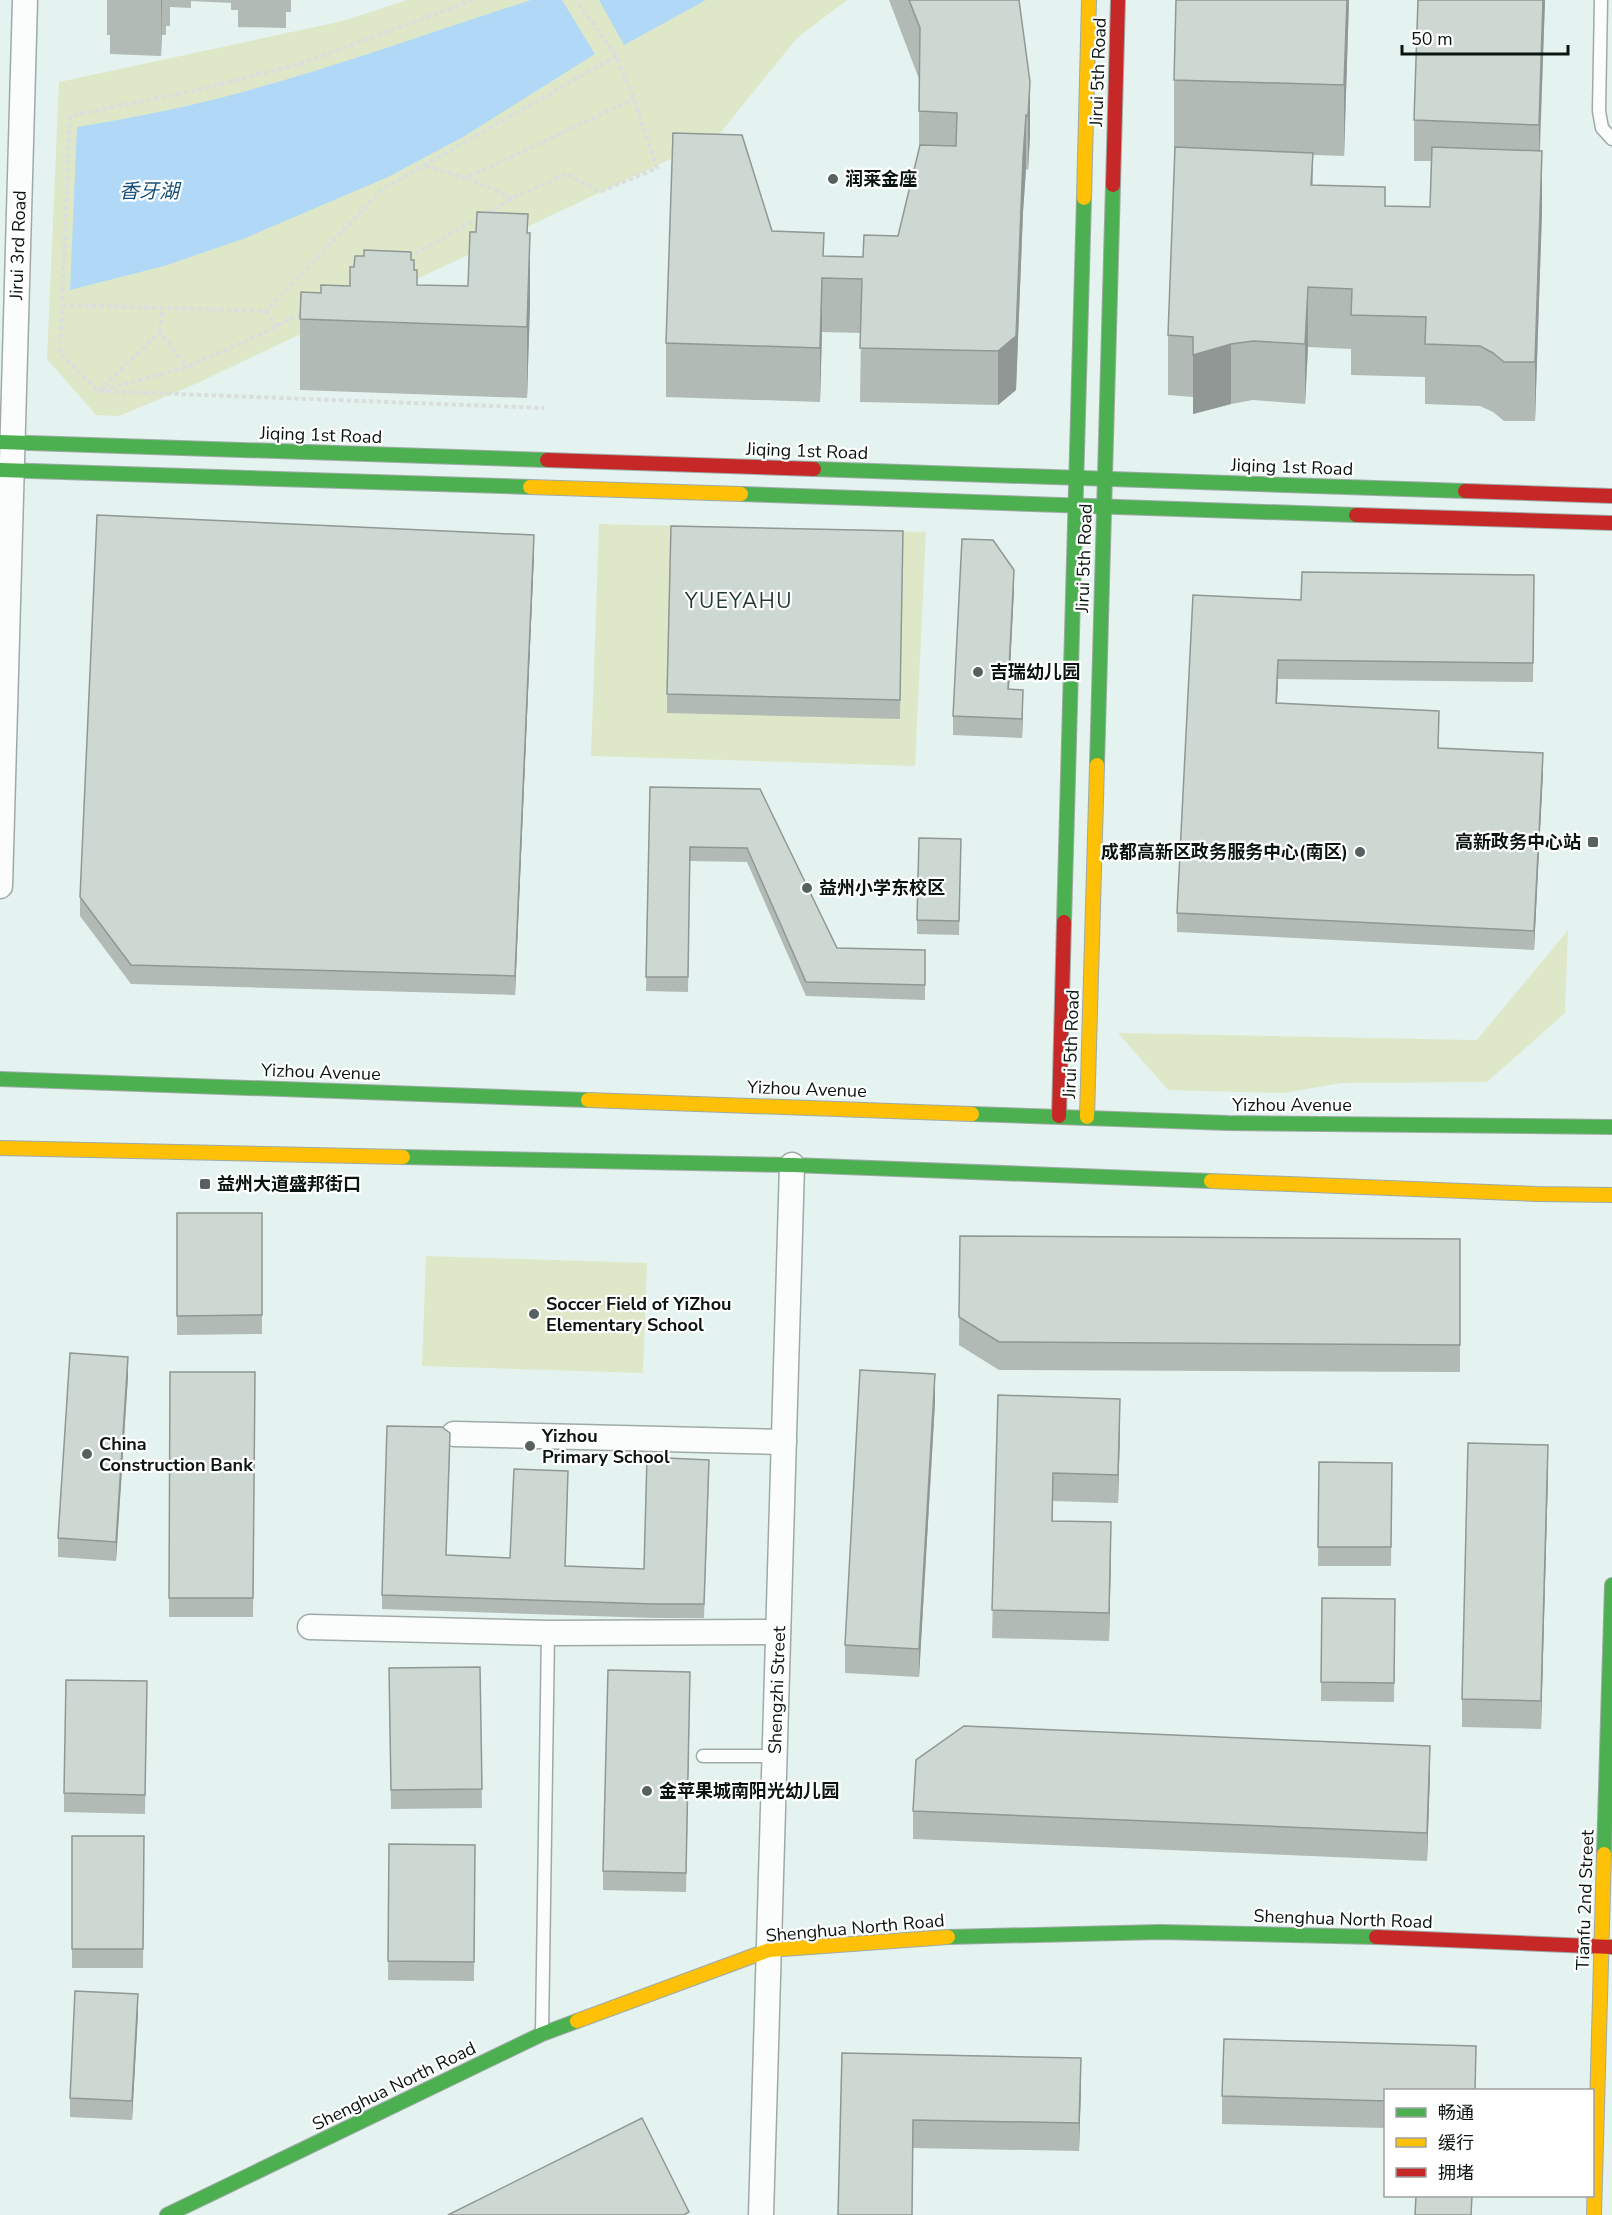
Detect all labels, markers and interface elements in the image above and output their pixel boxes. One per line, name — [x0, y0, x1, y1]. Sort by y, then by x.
street label: Jirui 5th Road — [1084, 17, 1112, 128]
scale bar — [1402, 18, 1568, 56]
text: 50 m — [1411, 27, 1453, 51]
place label: 润莱金座 — [845, 167, 917, 191]
marker: 润莱金座 — [826, 172, 840, 186]
water label: 香牙湖 — [119, 178, 182, 205]
street label: Jirui 3rd Road — [4, 190, 32, 301]
street label: Jiqing 1st Road — [258, 421, 383, 449]
street label: Jiqing 1st Road — [744, 437, 869, 465]
street label: Jiqing 1st Road — [1229, 453, 1354, 481]
street label: Jirui 5th Road — [1070, 503, 1098, 614]
district label: YUEYAHU — [684, 587, 793, 615]
place label: 吉瑞幼儿园 — [990, 660, 1080, 684]
marker: 吉瑞幼儿园 — [971, 665, 985, 679]
place label: 高新政务中心站 — [1455, 830, 1581, 854]
marker: 高新政务中心站 — [1586, 835, 1600, 849]
place label: 成都高新区政务服务中心(南区) — [1101, 840, 1348, 864]
marker: 成都高新区政务服务中心(南区) — [1353, 845, 1367, 859]
place label: 益州小学东校区 — [819, 876, 945, 900]
marker: 益州小学东校区 — [800, 881, 814, 895]
street label: Jirui 5th Road — [1057, 989, 1085, 1100]
street label: Yizhou Avenue — [260, 1058, 381, 1086]
street label: Yizhou Avenue — [746, 1075, 867, 1103]
street label: Yizhou Avenue — [1231, 1093, 1352, 1117]
place label: 益州大道盛邦街口 — [217, 1172, 361, 1196]
marker: 益州大道盛邦街口 — [198, 1177, 212, 1191]
place label: Soccer Field of YiZhou Elementary School — [546, 1292, 731, 1337]
marker: Soccer Field of YiZhou Elementary School — [527, 1307, 541, 1321]
place label: Yizhou Primary School — [541, 1424, 670, 1469]
place label: China Construction Bank — [99, 1432, 253, 1477]
marker: Yizhou Primary School — [523, 1439, 537, 1453]
marker: China Construction Bank — [80, 1447, 94, 1461]
street label: Shengzhi Street — [763, 1625, 791, 1754]
place label: 金苹果城南阳光幼儿园 — [659, 1779, 839, 1803]
marker: 金苹果城南阳光幼儿园 — [640, 1784, 654, 1798]
street label: Tianfu 2nd Street — [1571, 1829, 1599, 1971]
street label: Shenghua North Road — [1253, 1904, 1433, 1934]
street label: Shenghua North Road — [765, 1908, 945, 1948]
street label: Shenghua North Road — [308, 2036, 480, 2136]
legend — [1384, 2089, 1594, 2197]
text: 畅通 — [1438, 2101, 1474, 2125]
text: 缓行 — [1438, 2131, 1474, 2155]
text: 拥堵 — [1438, 2161, 1474, 2185]

